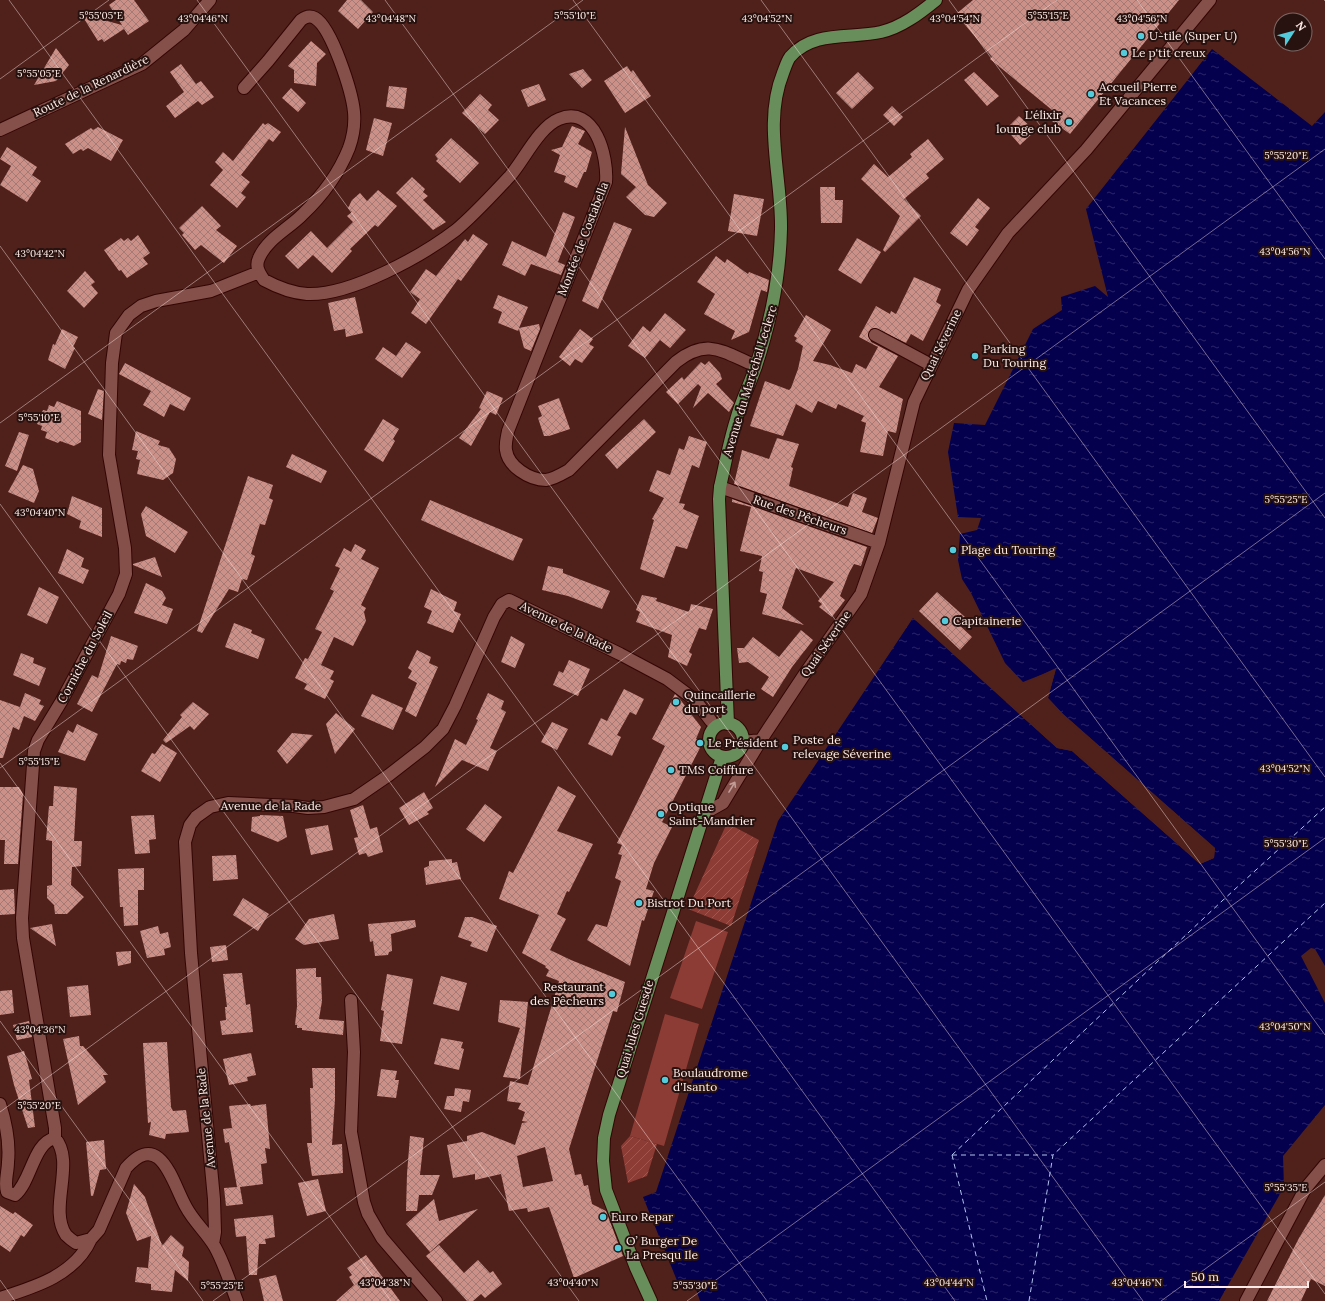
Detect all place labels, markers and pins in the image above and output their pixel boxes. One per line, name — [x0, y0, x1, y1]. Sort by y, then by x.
place label: U-tile (Super U) — [1149, 28, 1237, 44]
marker: U-tile (Super U) — [1136, 31, 1146, 41]
place label: Le p'tit creux — [1132, 45, 1206, 60]
marker: Le p'tit creux — [1119, 48, 1129, 58]
place label: Accueil Pierre Et Vacances — [1098, 79, 1177, 108]
marker: Accueil Pierre Et Vacances — [1086, 89, 1096, 99]
place label: L'élixir lounge club — [996, 107, 1062, 136]
marker: L'élixir lounge club — [1064, 117, 1074, 127]
place label: Parking Du Touring — [983, 341, 1046, 370]
marker: Parking Du Touring — [970, 351, 980, 361]
place label: Plage du Touring — [961, 542, 1056, 557]
marker: Plage du Touring — [948, 545, 958, 555]
place label: Capitainerie — [953, 613, 1022, 628]
marker: Capitainerie — [940, 616, 950, 626]
place label: Quincaillerie du port — [684, 687, 756, 716]
marker: Quincaillerie du port — [671, 697, 681, 707]
place label: Poste de relevage Séverine — [793, 732, 891, 761]
place label: Le Président — [708, 735, 778, 750]
marker: Le Président — [695, 738, 705, 748]
marker: Poste de relevage Séverine — [780, 742, 790, 752]
place label: TMS Coiffure — [679, 762, 754, 777]
marker: TMS Coiffure — [666, 765, 676, 775]
place label: Optique Saint-Mandrier — [669, 799, 756, 828]
marker: Optique Saint-Mandrier — [656, 809, 666, 819]
place label: Bistrot Du Port — [647, 895, 732, 910]
marker: Bistrot Du Port — [634, 898, 644, 908]
place label: Restaurant des Pêcheurs — [530, 979, 604, 1008]
marker: Restaurant des Pêcheurs — [607, 989, 617, 999]
place label: Boulaudrome d'Isanto — [673, 1065, 748, 1094]
marker: Boulaudrome d'Isanto — [660, 1075, 670, 1085]
place label: Euro Repar — [611, 1209, 674, 1224]
marker: Euro Repar — [598, 1212, 608, 1222]
place label: O’ Burger De La Presqu Ile — [626, 1233, 699, 1262]
marker: O’ Burger De La Presqu Ile — [613, 1243, 623, 1253]

